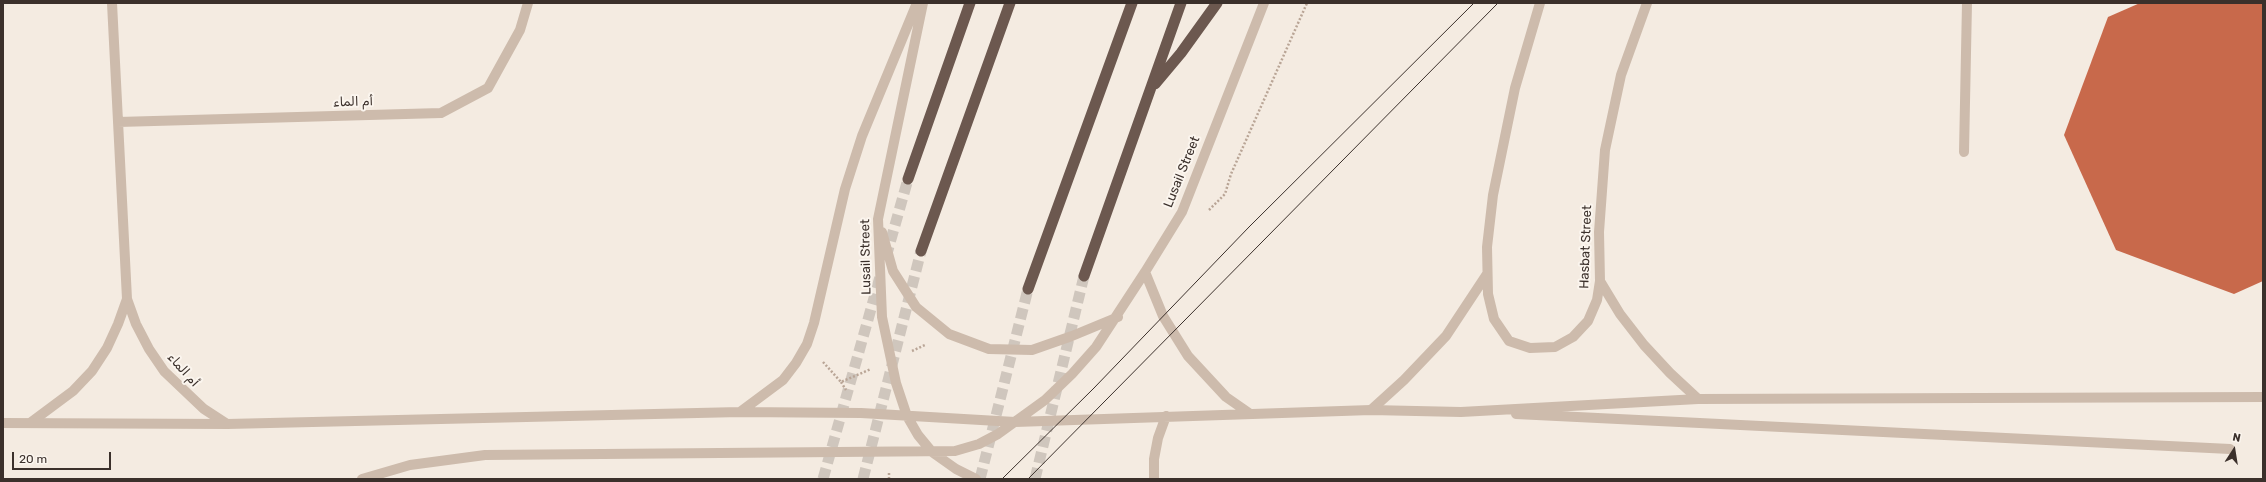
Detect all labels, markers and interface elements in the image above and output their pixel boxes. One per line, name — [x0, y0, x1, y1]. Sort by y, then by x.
street label: أم الماء — [333, 94, 373, 110]
street label: Lusail Street — [1161, 134, 1203, 210]
street label: Hasbat Street — [1577, 205, 1595, 289]
street label: Lusail Street — [858, 219, 874, 295]
street label: أم الماء — [164, 350, 202, 390]
north arrow — [2214, 430, 2254, 470]
text: N — [2231, 431, 2242, 445]
scale bar — [14, 444, 113, 470]
text: 20 m — [19, 452, 47, 466]

